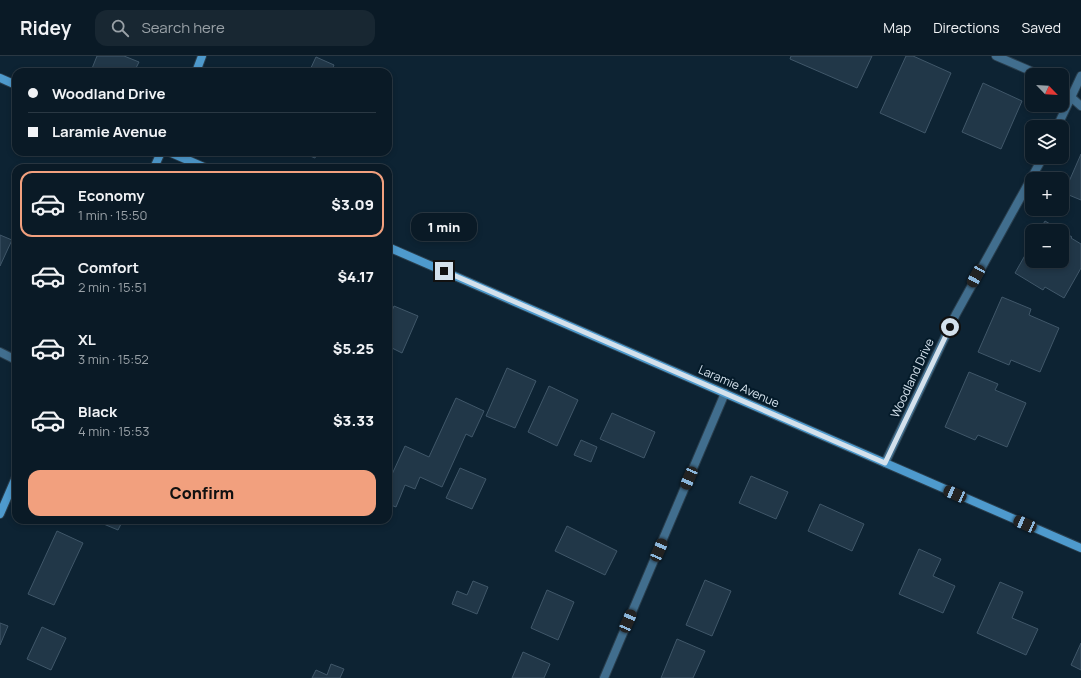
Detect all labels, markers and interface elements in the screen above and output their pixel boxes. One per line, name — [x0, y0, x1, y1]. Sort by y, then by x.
search box — [95, 10, 375, 46]
text: Ridey — [20, 15, 71, 41]
icon: search — [109, 17, 131, 39]
text: Search here — [141, 17, 225, 38]
text: Map — [883, 18, 911, 37]
text: Directions — [933, 18, 1000, 37]
text: Saved — [1022, 18, 1061, 37]
north arrow — [1025, 68, 1069, 112]
map controls — [1025, 68, 1069, 268]
text: Woodland Drive — [52, 83, 166, 104]
button: layers — [1025, 120, 1069, 164]
text: Laramie Avenue — [52, 121, 167, 142]
button: + — [1025, 172, 1069, 216]
text: Economy — [78, 185, 145, 206]
icon: car — [30, 186, 66, 222]
text: $3.09 — [331, 194, 374, 215]
text: 1 min · 15:50 — [78, 206, 148, 224]
callout: 1 min — [411, 213, 477, 241]
text: 1 min — [428, 218, 460, 236]
button: − — [1025, 224, 1069, 268]
text: Comfort — [78, 257, 139, 278]
icon: car — [30, 258, 66, 294]
route end — [435, 262, 453, 280]
car — [965, 263, 987, 289]
text: $4.17 — [337, 266, 374, 287]
text: 2 min · 15:51 — [78, 278, 147, 296]
route start — [941, 318, 959, 336]
text: XL — [78, 329, 96, 350]
icon: car — [30, 330, 66, 366]
street label: Woodland Drive — [886, 335, 938, 421]
text: $5.25 — [333, 338, 374, 359]
text: 3 min · 15:52 — [78, 350, 149, 368]
street label: Laramie Avenue — [696, 361, 782, 411]
text: Black — [78, 401, 117, 422]
icon: car — [30, 402, 66, 438]
text: $3.33 — [333, 410, 374, 431]
text: 4 min · 15:53 — [78, 422, 149, 440]
car — [679, 465, 699, 491]
button: Confirm — [28, 470, 376, 516]
car — [942, 484, 968, 504]
car — [1012, 514, 1038, 534]
car — [649, 537, 669, 563]
car — [618, 608, 638, 634]

